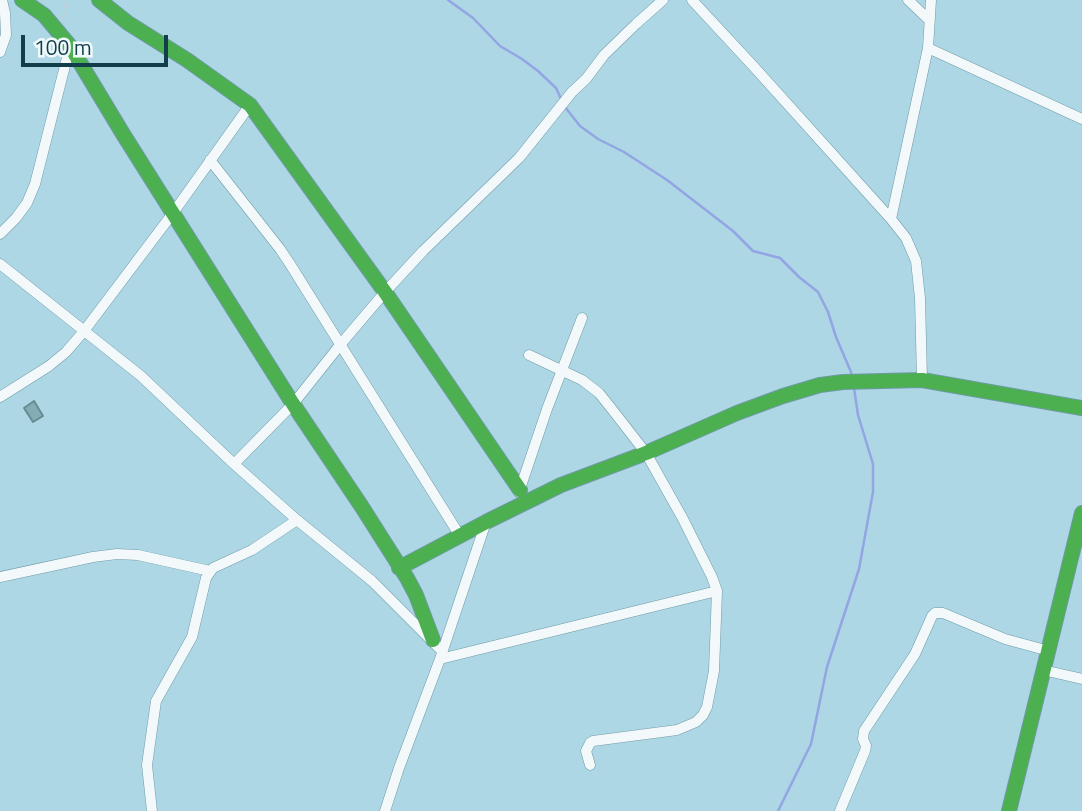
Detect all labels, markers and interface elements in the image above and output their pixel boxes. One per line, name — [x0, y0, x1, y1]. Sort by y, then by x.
scale bar — [24, 21, 172, 65]
text: 100 m — [34, 31, 91, 63]

